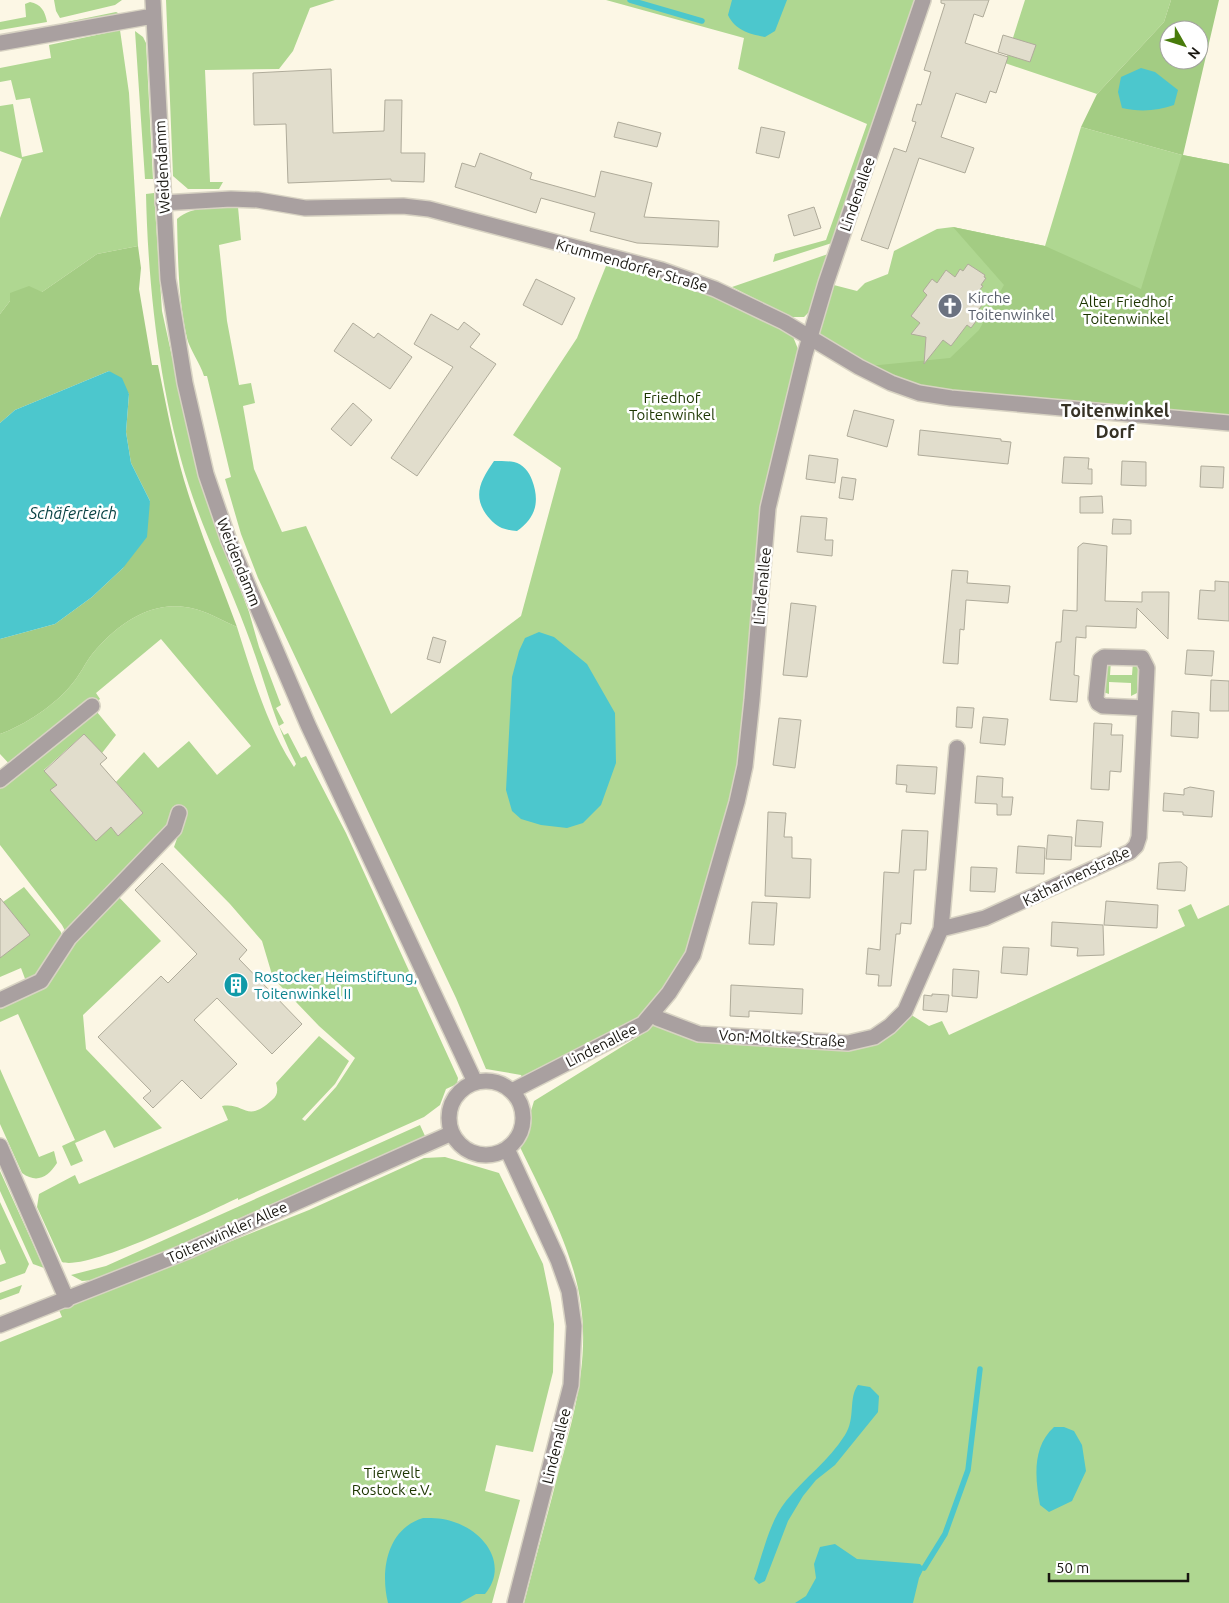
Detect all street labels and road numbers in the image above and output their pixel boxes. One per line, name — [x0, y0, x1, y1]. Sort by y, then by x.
street label: Weidendamm — [151, 120, 173, 214]
street label: Lindenallee — [836, 155, 878, 233]
street label: Krummendorfer Straße — [554, 235, 710, 295]
street label: Weidendamm — [214, 515, 264, 609]
street label: Lindenallee — [750, 547, 774, 625]
street label: Katharinenstraße — [1020, 843, 1132, 909]
street label: Lindenallee — [563, 1020, 639, 1070]
street label: Von-Moltke-Straße — [718, 1026, 846, 1050]
street label: Toitenwinkler Allee — [164, 1198, 290, 1266]
street label: Lindenallee — [538, 1406, 574, 1486]

